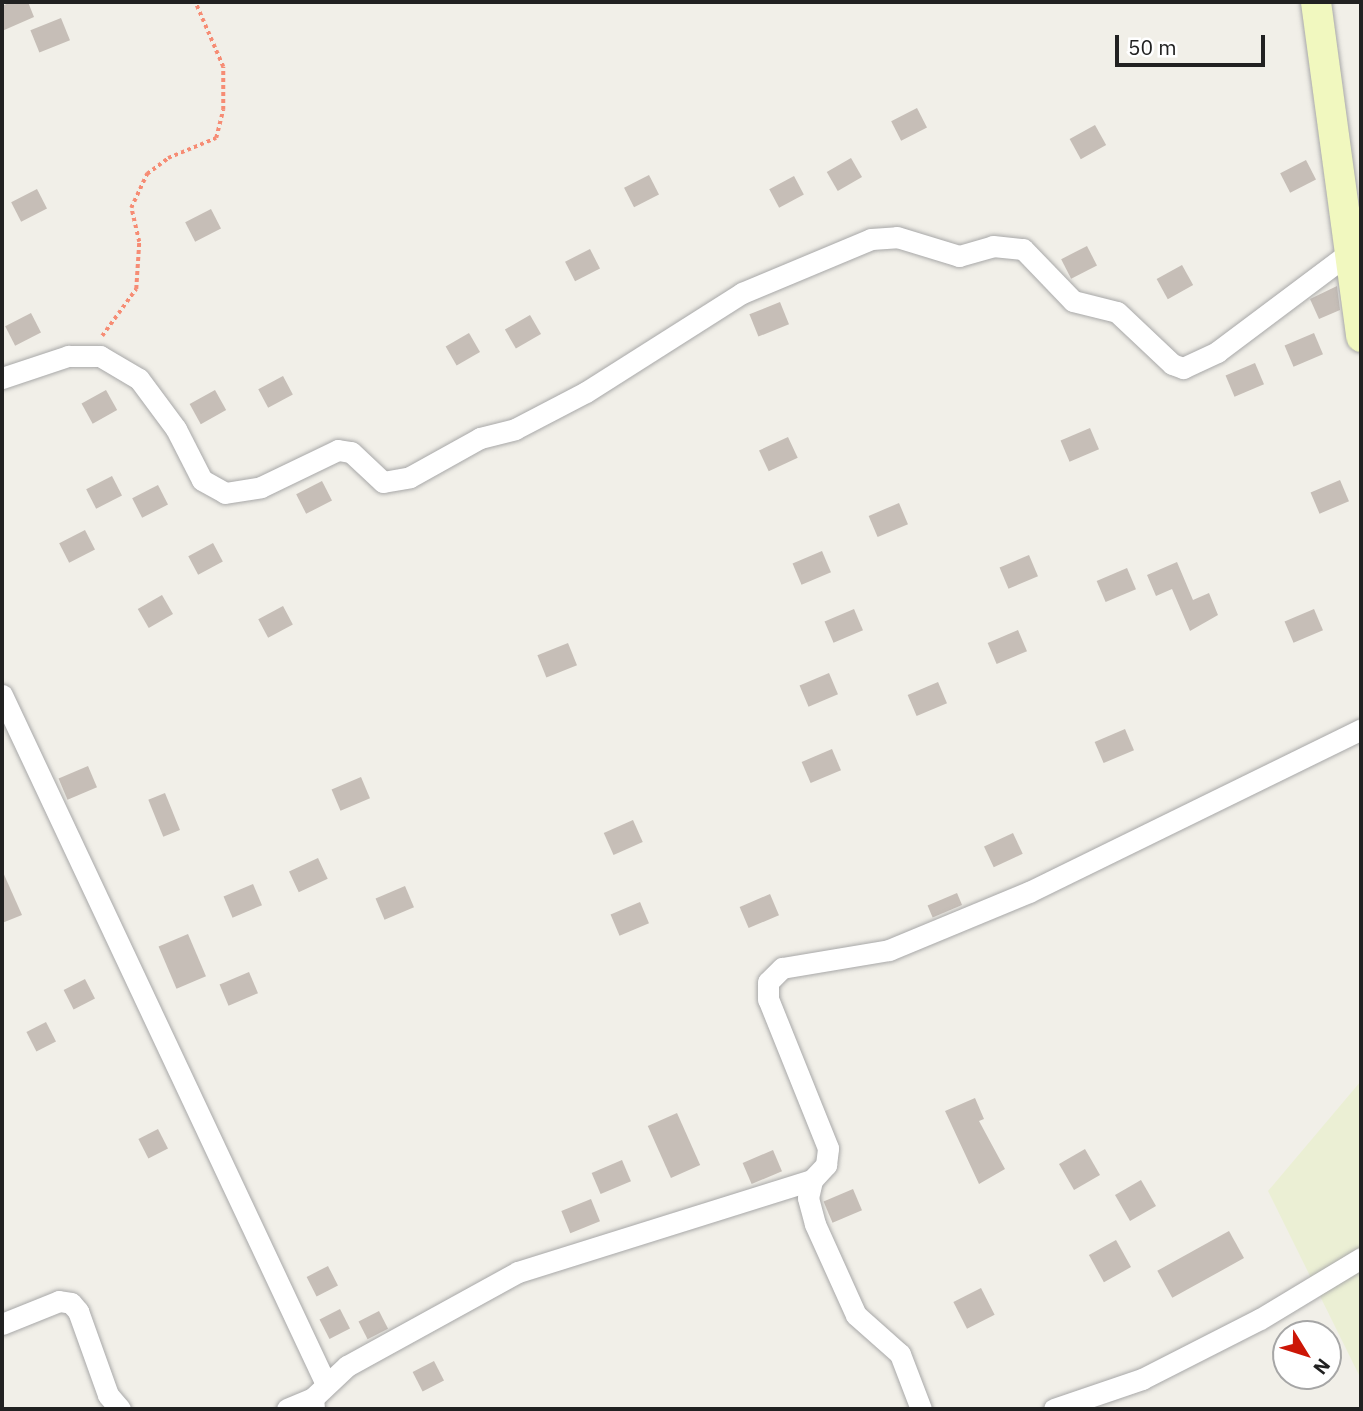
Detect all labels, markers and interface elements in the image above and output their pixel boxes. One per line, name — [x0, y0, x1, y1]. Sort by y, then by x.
scale bar — [1118, 21, 1268, 65]
text: 50 m — [1128, 33, 1177, 61]
north arrow — [1272, 1320, 1342, 1390]
text: N — [1308, 1354, 1336, 1380]

